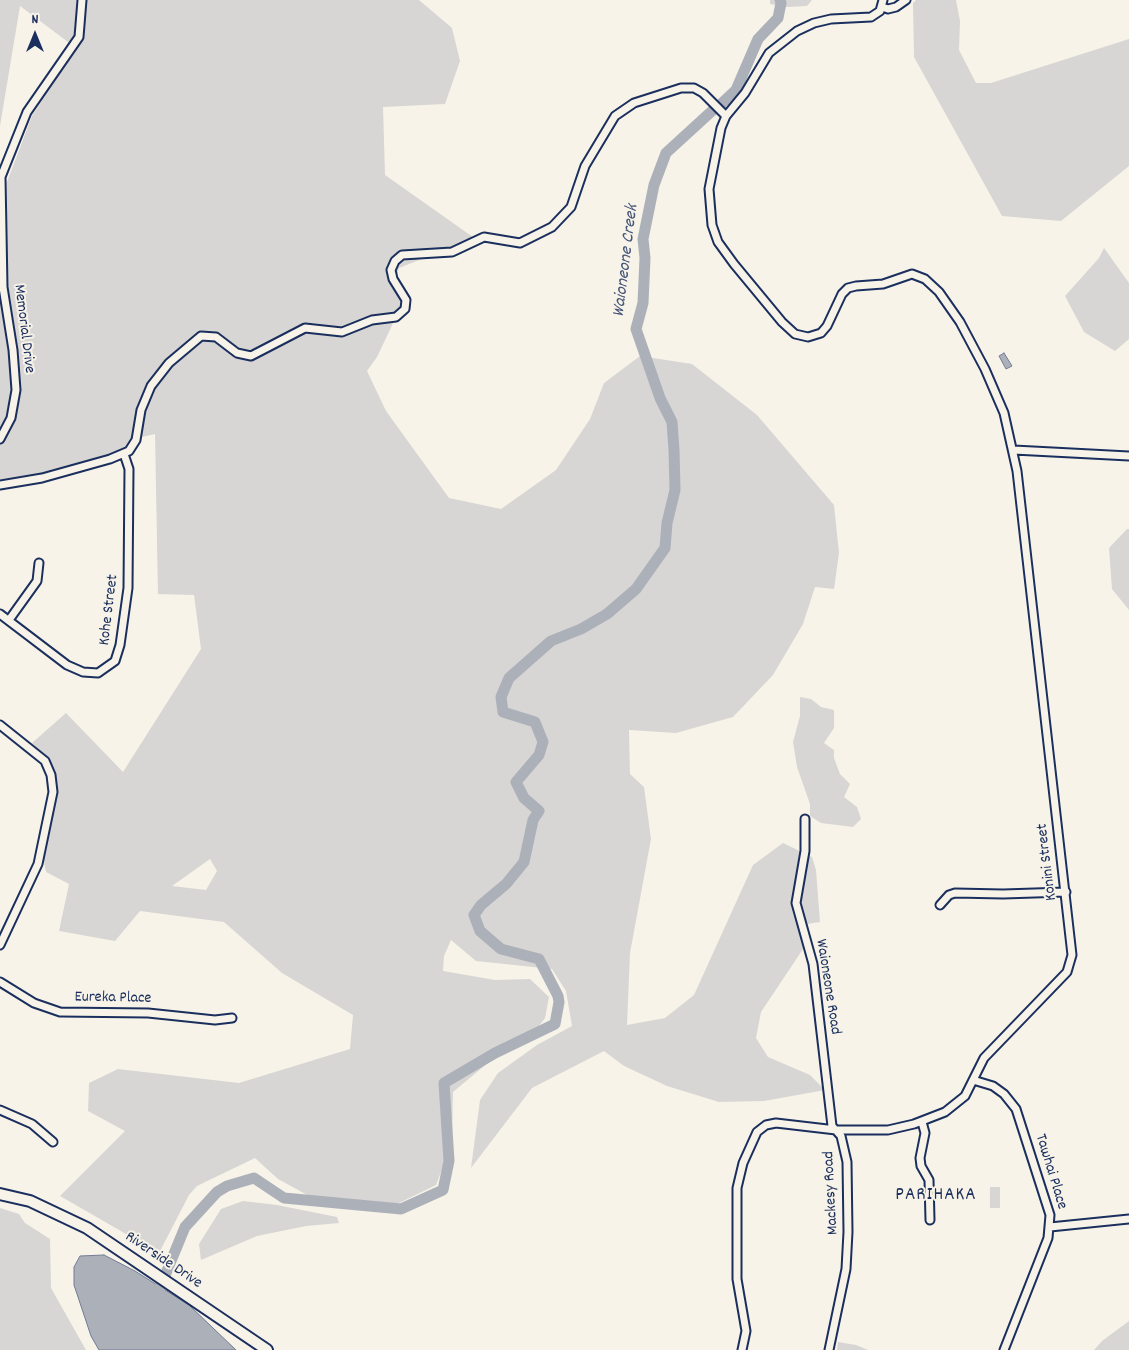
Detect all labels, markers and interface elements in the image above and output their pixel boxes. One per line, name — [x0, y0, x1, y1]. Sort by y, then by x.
north arrow — [10, 10, 60, 60]
text: N — [32, 10, 38, 30]
water label: Waioneone Creek — [609, 203, 645, 319]
street label: Memorial Drive — [8, 284, 38, 374]
street label: Kohe Street — [96, 573, 124, 647]
street label: Konini Street — [1034, 822, 1062, 902]
street label: Waioneone Road — [810, 938, 844, 1036]
street label: Eureka Place — [74, 989, 152, 1009]
street label: Tawhai Place — [1029, 1132, 1071, 1212]
street label: Mackesy Road — [820, 1151, 844, 1235]
district label: PARIHAKA — [894, 1185, 978, 1207]
street label: Riverside Drive — [121, 1228, 205, 1294]

